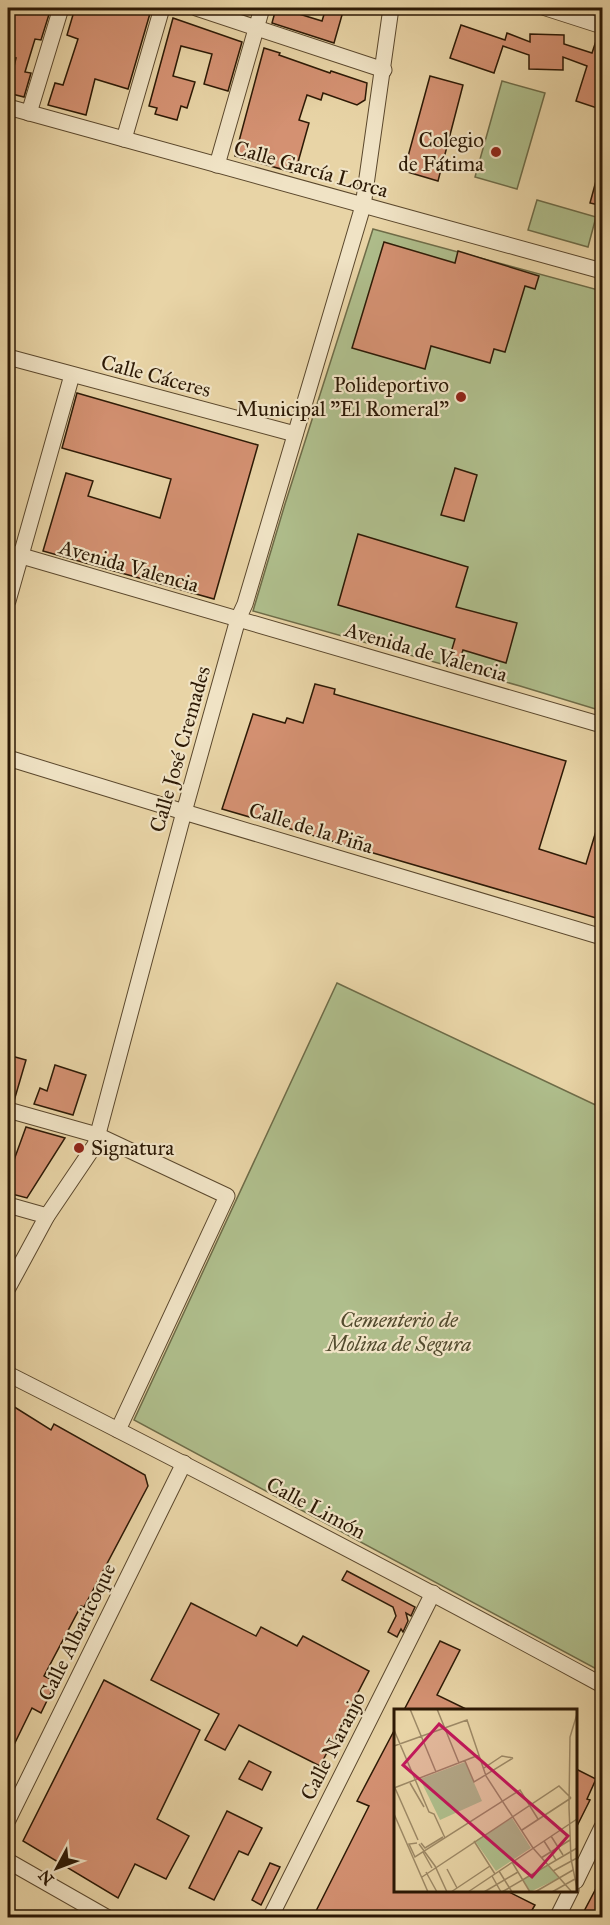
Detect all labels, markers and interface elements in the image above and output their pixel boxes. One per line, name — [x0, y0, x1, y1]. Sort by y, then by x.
place label: Colegio de Fátima — [398, 127, 484, 177]
street label: Calle García Lorca — [231, 135, 391, 204]
marker: Colegio de Fátima — [489, 145, 503, 159]
street label: Calle Cáceres — [98, 349, 214, 403]
place label: Polideportivo Municipal "El Romeral" — [236, 372, 449, 422]
marker: Polideportivo Municipal "El Romeral" — [454, 390, 468, 404]
street label: Avenida Valencia — [55, 533, 202, 598]
street label: Avenida de Valencia — [341, 616, 510, 688]
street label: Calle José Cremades — [144, 663, 216, 835]
street label: Calle de la Piña — [246, 797, 376, 859]
place label: Signatura — [91, 1135, 174, 1161]
marker: Signatura — [72, 1141, 86, 1155]
park label: Cementerio de Molina de Segura — [324, 1307, 472, 1357]
street label: Calle Limón — [262, 1471, 370, 1545]
street label: Calle Albaricoque — [32, 1559, 122, 1705]
street label: Calle Naranjo — [295, 1687, 371, 1804]
inset map — [394, 1709, 577, 1892]
north arrow — [27, 1838, 87, 1898]
text: N — [34, 1866, 58, 1889]

